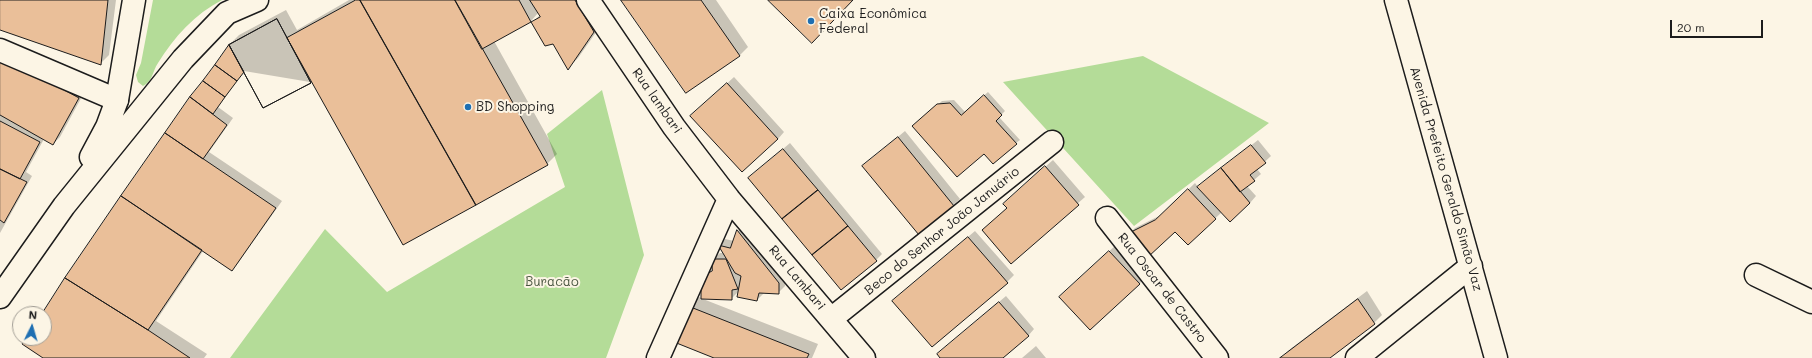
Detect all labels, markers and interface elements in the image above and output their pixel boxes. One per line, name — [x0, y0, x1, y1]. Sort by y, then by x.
place label: Caixa Econômica Federal — [819, 6, 927, 37]
scale bar — [1672, 12, 1765, 38]
marker: Caixa Econômica Federal — [806, 16, 816, 26]
text: 20 m — [1677, 19, 1705, 35]
street label: Rua lambari — [629, 65, 685, 137]
street label: Avenida Prefeito Geraldo Simão Vaz — [1406, 65, 1486, 293]
place label: BD Shopping — [476, 99, 554, 115]
marker: BD Shopping — [463, 102, 473, 112]
street label: Beco do Senhor João Januário — [861, 164, 1023, 298]
street label: Rua Oscar de Castro — [1114, 230, 1210, 346]
street label: Rua Lambari — [765, 242, 829, 314]
park label: Buracão — [525, 274, 579, 290]
north arrow — [12, 306, 52, 346]
text: N — [28, 307, 38, 322]

